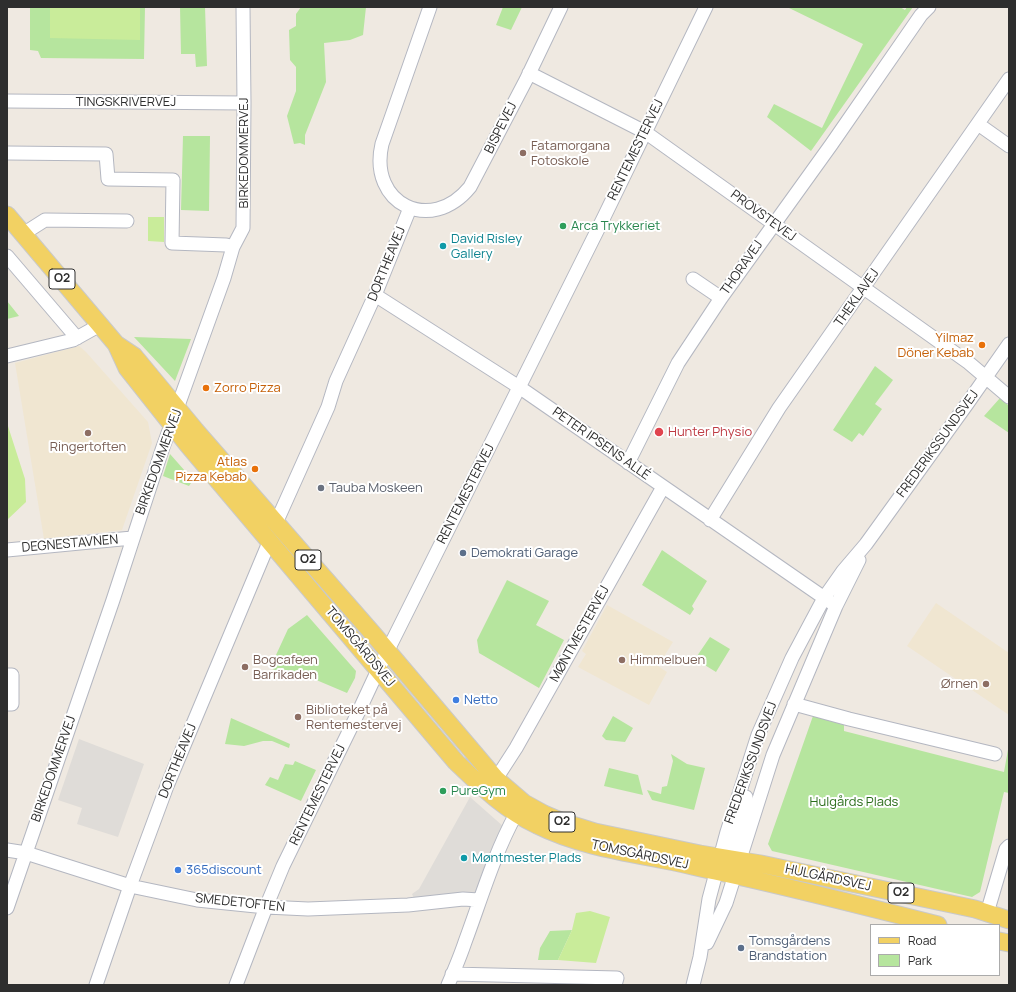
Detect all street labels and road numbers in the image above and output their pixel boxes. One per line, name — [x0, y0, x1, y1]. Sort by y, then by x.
street label: TINGSKRIVERVEJ — [76, 94, 176, 110]
street label: BIRKEDOMMERVEJ — [236, 97, 252, 209]
street label: RENTEMESTERVEJ — [605, 97, 667, 203]
street label: BISPEVEJ — [481, 100, 521, 156]
street label: PROVSTEVEJ — [727, 187, 799, 245]
street label: DORTHEAVEJ — [365, 224, 409, 304]
street label: THORAVEJ — [718, 238, 766, 298]
street label: THEKLAVEJ — [831, 266, 883, 330]
road number: O2 — [49, 269, 75, 289]
street label: FREDERIKSSUNDSVEJ — [894, 387, 982, 501]
street label: PETER IPSENS ALLÉ — [549, 404, 653, 484]
street label: BIRKEDOMMERVEJ — [133, 407, 185, 517]
street label: RENTEMESTERVEJ — [434, 441, 498, 547]
street label: DEGNESTAVNEN — [21, 532, 119, 556]
road number: O2 — [295, 550, 321, 570]
street label: MØNTMESTERVEJ — [547, 583, 613, 685]
street label: TOMSGÅRDSVEJ — [322, 604, 398, 690]
street label: FREDERIKSSUNDSVEJ — [722, 700, 780, 826]
street label: BIRKEDOMMERVEJ — [29, 714, 79, 824]
street label: DORTHEAVEJ — [156, 721, 200, 801]
street label: RENTEMESTERVEJ — [287, 742, 349, 848]
road number: O2 — [549, 812, 575, 832]
street label: TOMSGÅRDSVEJ — [590, 837, 690, 873]
street label: HULGÅRDSVEJ — [784, 861, 872, 895]
road number: O2 — [888, 883, 914, 903]
street label: SMEDETOFTEN — [194, 891, 286, 915]

